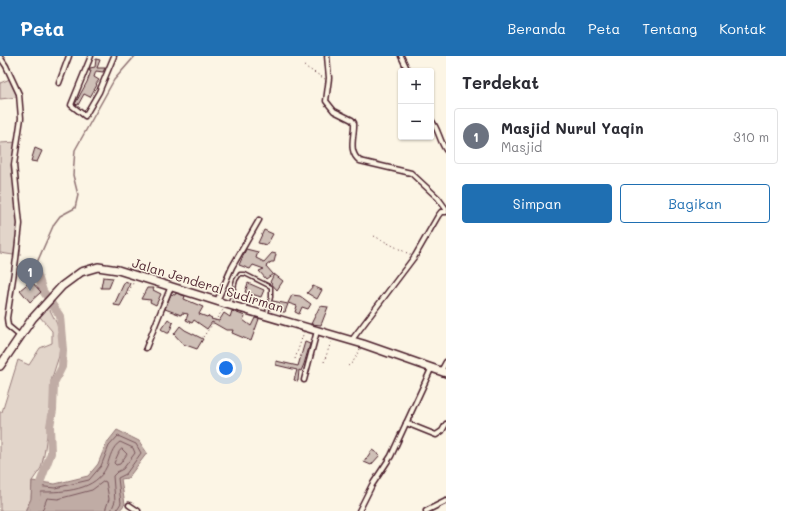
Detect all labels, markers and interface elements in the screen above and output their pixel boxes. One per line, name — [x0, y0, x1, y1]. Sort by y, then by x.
text: Peta — [20, 16, 64, 41]
text: Beranda — [508, 19, 566, 38]
text: Peta — [588, 19, 620, 38]
text: Tentang — [642, 19, 697, 38]
text: Kontak — [719, 19, 766, 38]
map controls — [398, 68, 434, 140]
button: + — [398, 68, 434, 104]
text: Terdekat — [462, 71, 539, 93]
button: − — [398, 104, 434, 140]
text: Masjid Nurul Yaqin — [501, 118, 644, 138]
text: 1 — [473, 128, 479, 145]
text: 310 m — [733, 128, 769, 145]
text: Masjid — [501, 138, 542, 155]
button: Simpan — [462, 184, 612, 223]
button: Bagikan — [620, 184, 770, 223]
street label: Jalan Jenderal Sudirman — [130, 253, 286, 316]
pin: 1 — [17, 258, 43, 291]
your location — [216, 358, 236, 378]

